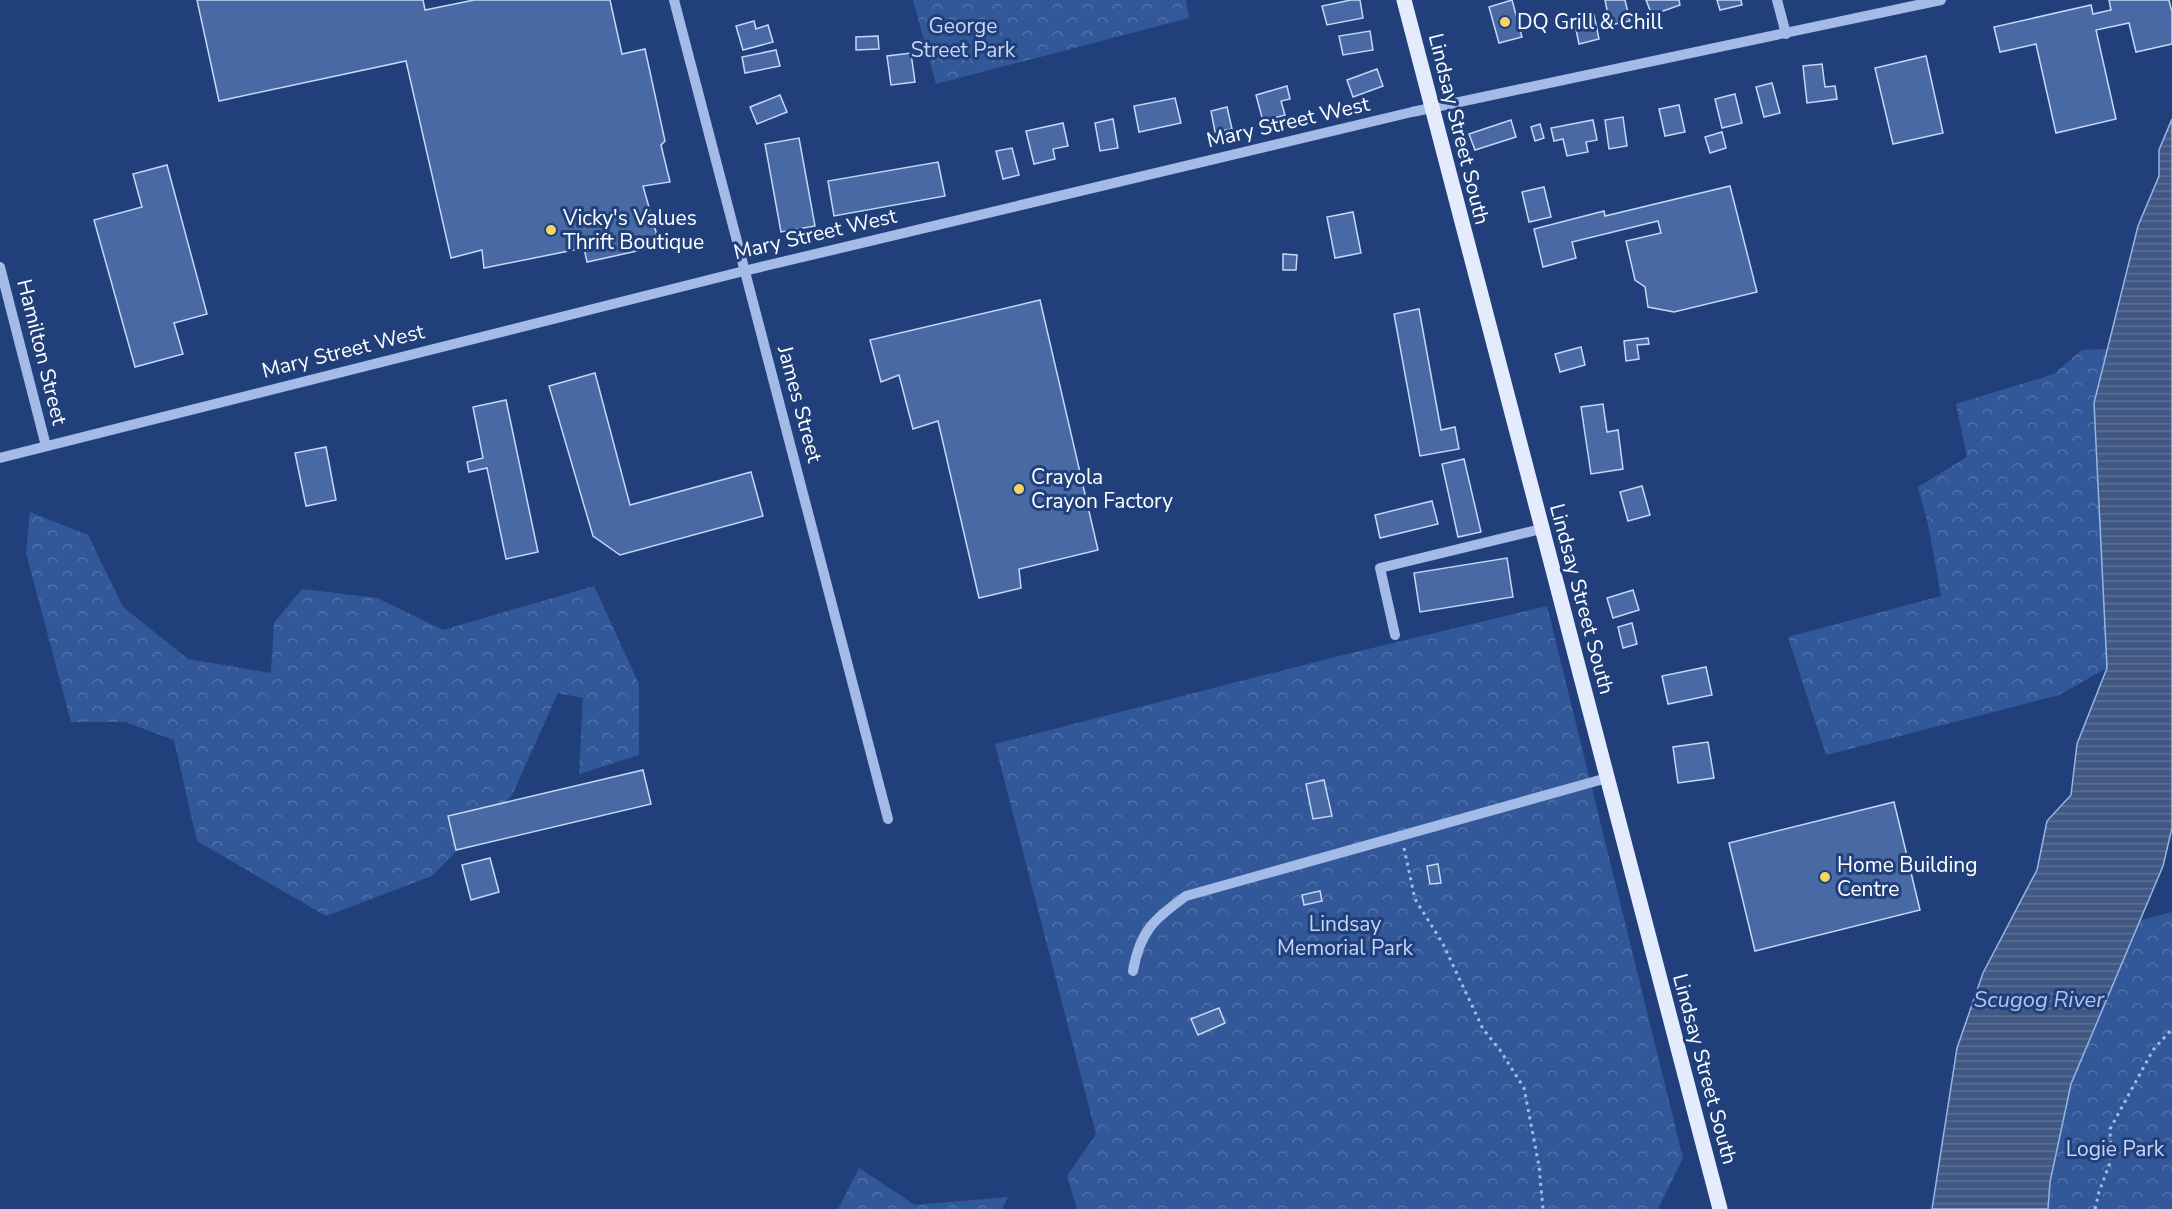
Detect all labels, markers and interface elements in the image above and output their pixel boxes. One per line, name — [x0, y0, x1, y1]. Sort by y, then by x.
place label: DQ Grill & Chill — [1517, 8, 1664, 36]
park label: George Street Park — [911, 12, 1016, 64]
marker: DQ Grill & Chill — [1498, 15, 1512, 29]
street label: Lindsay Street South — [1422, 30, 1496, 228]
street label: Mary Street West — [1204, 89, 1373, 154]
street label: Mary Street West — [731, 201, 900, 266]
place label: Vicky's Values Thrift Boutique — [562, 204, 704, 256]
marker: Vicky's Values Thrift Boutique — [544, 223, 558, 237]
street label: Hamilton Street — [10, 276, 74, 429]
street label: Mary Street West — [259, 317, 428, 385]
street label: James Street — [771, 342, 829, 466]
place label: Crayola Crayon Factory — [1031, 463, 1173, 515]
marker: Crayola Crayon Factory — [1012, 482, 1026, 496]
street label: Lindsay Street South — [1543, 501, 1621, 697]
place label: Home Building Centre — [1837, 851, 1978, 903]
marker: Home Building Centre — [1818, 870, 1832, 884]
park label: Lindsay Memorial Park — [1277, 910, 1413, 962]
street label: Lindsay Street South — [1666, 971, 1744, 1167]
water label: Scugog River — [1974, 985, 2105, 1015]
park label: Logie Park — [2066, 1135, 2165, 1163]

